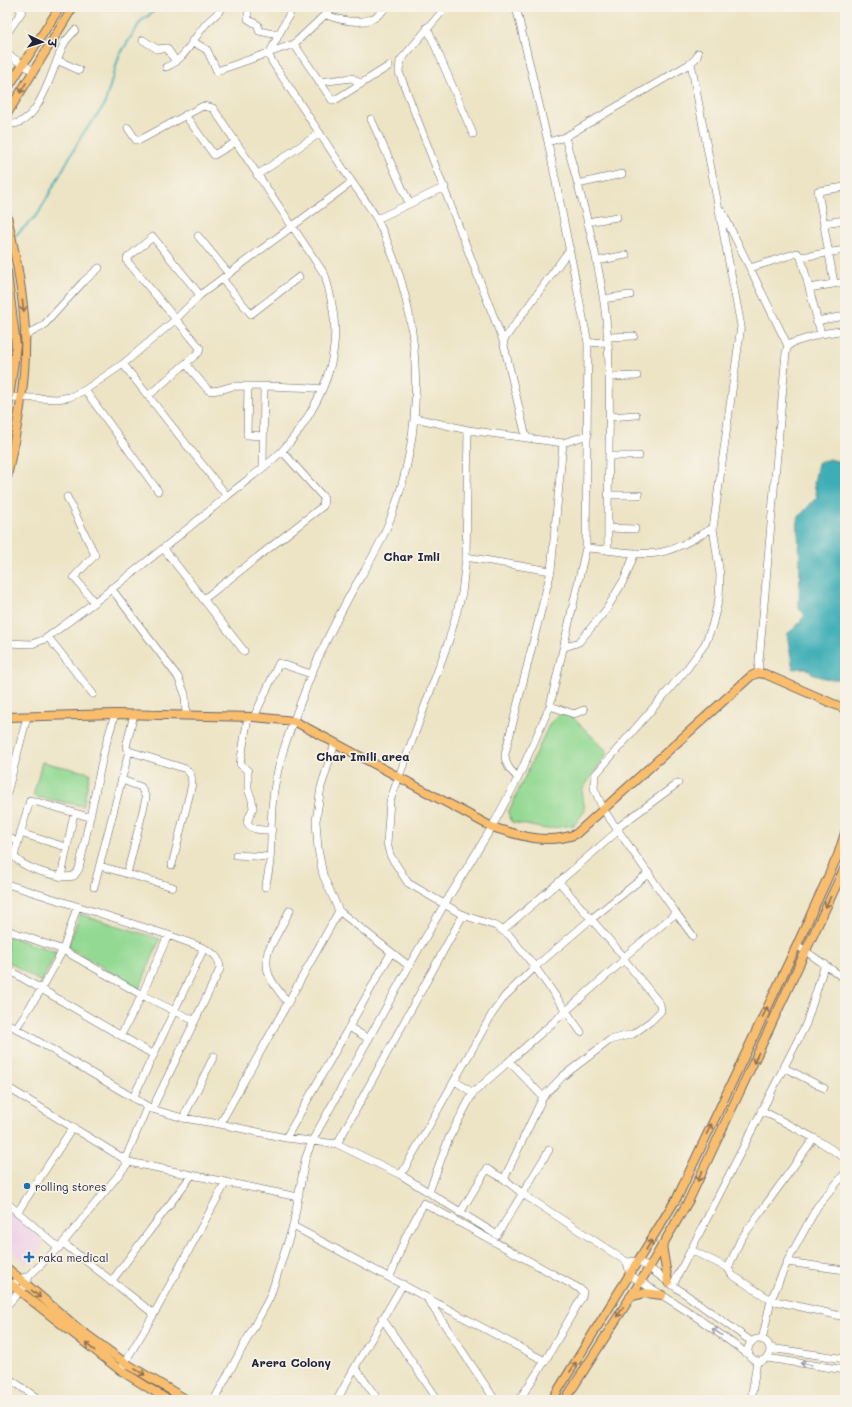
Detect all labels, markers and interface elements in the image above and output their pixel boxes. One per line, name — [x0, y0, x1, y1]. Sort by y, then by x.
north arrow — [22, 22, 62, 62]
text: उ — [45, 38, 60, 49]
one-way arrow — [19, 82, 27, 93]
one-way arrow — [19, 299, 26, 312]
district label: Char Imli — [384, 548, 440, 564]
district label: Char Imili area — [316, 748, 410, 764]
one-way arrow — [824, 896, 831, 908]
one-way arrow — [762, 1006, 769, 1018]
one-way arrow — [752, 1052, 759, 1064]
one-way arrow — [706, 1124, 713, 1136]
one-way arrow — [696, 1169, 703, 1181]
place label: rolling stores — [35, 1179, 106, 1194]
marker: rolling stores — [22, 1181, 32, 1191]
one-way arrow — [645, 1239, 653, 1250]
place label: raka medical — [38, 1250, 109, 1265]
marker: raka medical — [23, 1251, 35, 1263]
one-way arrow — [31, 1290, 42, 1298]
one-way arrow — [616, 1306, 624, 1318]
one-way arrow — [712, 1328, 723, 1336]
one-way arrow — [84, 1342, 95, 1351]
district label: Arera Colony — [251, 1354, 331, 1370]
one-way arrow — [800, 1360, 813, 1368]
one-way arrow — [569, 1362, 577, 1373]
one-way arrow — [134, 1368, 146, 1376]

